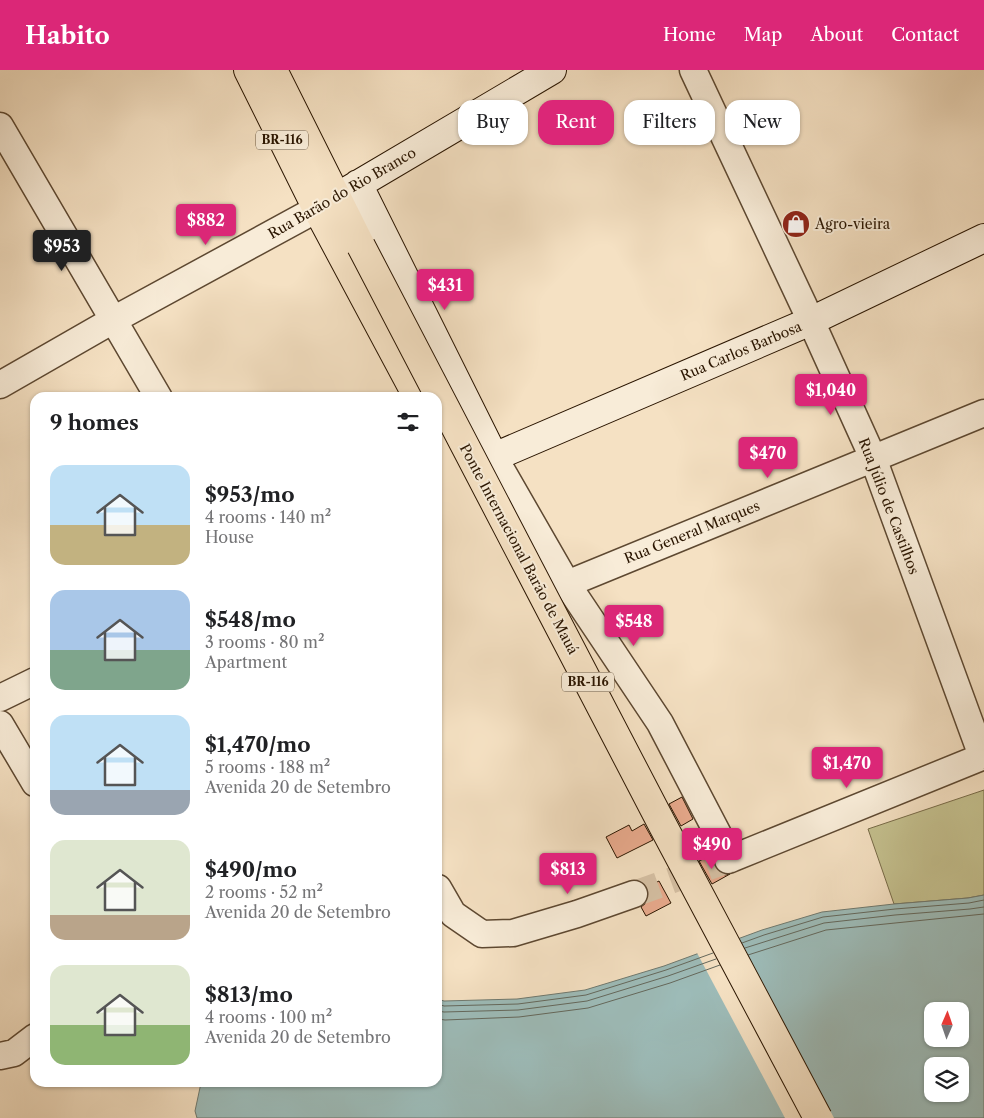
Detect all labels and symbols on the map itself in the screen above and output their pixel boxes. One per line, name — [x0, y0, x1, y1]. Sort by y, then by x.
road number: BR-116 — [256, 130, 308, 150]
street label: Rua Barão do Rio Branco — [265, 143, 419, 243]
pin: $882 — [176, 204, 236, 246]
shop icon: Agro-vieira — [781, 209, 811, 239]
place label: Agro-vieira — [814, 215, 891, 233]
pin: $953 — [32, 230, 92, 272]
pin: $431 — [415, 268, 475, 311]
street label: Rua Carlos Barbosa — [678, 317, 805, 385]
pin: $1,040 — [790, 374, 872, 416]
street label: Rua Júlio de Castilhos — [855, 435, 923, 577]
pin: $470 — [738, 436, 798, 479]
street label: Ponte Internacional Barão de Mauá — [456, 441, 583, 658]
street label: Rua General Marques — [622, 497, 762, 567]
pin: $548 — [604, 604, 664, 647]
road number: BR-116 — [562, 672, 614, 692]
pin: $1,470 — [806, 746, 888, 789]
pin: $490 — [682, 828, 742, 870]
pin: $813 — [538, 852, 598, 895]
north arrow — [924, 1002, 969, 1048]

